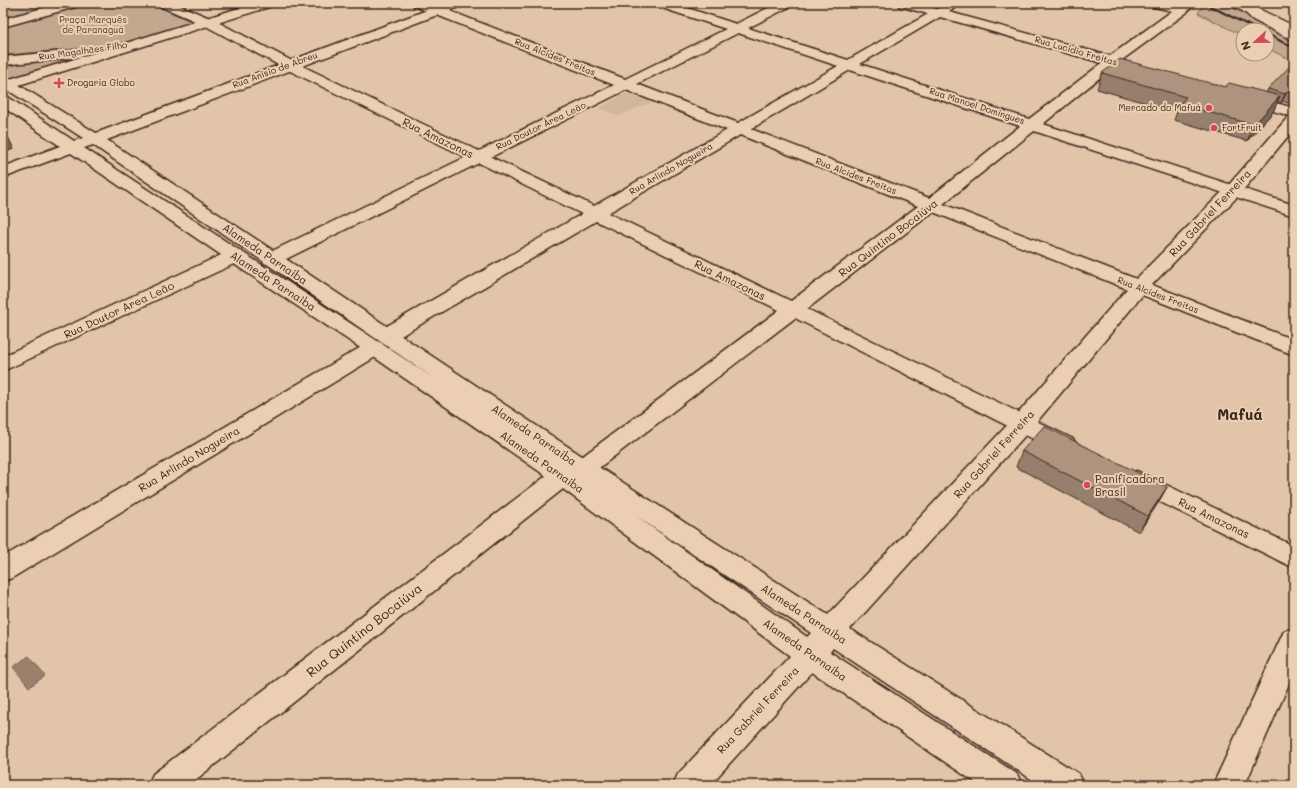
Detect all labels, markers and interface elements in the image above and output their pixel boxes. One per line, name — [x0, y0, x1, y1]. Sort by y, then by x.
park label: Praça Marquês de Paranaguá — [59, 14, 127, 35]
north arrow — [1235, 22, 1275, 62]
street label: Rua Lucidio Freitas — [1034, 33, 1119, 68]
street label: Rua Alcides Freitas — [513, 35, 597, 78]
street label: Rua Magalhães Filho — [38, 39, 128, 62]
text: N — [1237, 39, 1254, 53]
street label: Rua Anísio de Abreu — [231, 49, 319, 90]
place label: Drogaria Globo — [67, 77, 136, 88]
marker: Drogaria Globo — [54, 78, 64, 88]
street label: Rua Manoel Domingues — [928, 85, 1026, 126]
street label: Rua Doutor Área Leão — [494, 99, 588, 152]
place label: Mercado do Mafuá — [1118, 102, 1201, 113]
marker: Mercado do Mafuá — [1204, 103, 1214, 113]
street label: Rua Amazonas — [400, 114, 476, 161]
place label: FortFruit — [1222, 122, 1262, 133]
marker: FortFruit — [1209, 123, 1219, 133]
street label: Rua Arlindo Nogueira — [627, 140, 715, 197]
street label: Rua Alcides Freitas — [814, 155, 898, 196]
street label: Rua Gabriel Ferreira — [1165, 166, 1254, 259]
street label: Rua Quintino Bocaiúva — [835, 195, 940, 280]
street label: Alameda Parnaíba — [220, 220, 311, 288]
street label: Alameda Parnaiba — [227, 247, 319, 314]
street label: Rua Amazonas — [692, 256, 768, 303]
street label: Rua Alcides Freitas — [1116, 274, 1200, 315]
street label: Rua Doutor Area Leão — [61, 277, 177, 342]
street label: Alameda Parnaíba — [489, 401, 580, 469]
district label: Mafuá — [1217, 404, 1263, 424]
street label: Rua Gabriel Ferreira — [950, 406, 1037, 501]
street label: Rua Arlindo Nogueira — [135, 422, 242, 495]
street label: Alameda Parnaiba — [497, 427, 587, 496]
place label: Panificadora Brasil — [1095, 471, 1165, 499]
marker: Panificadora Brasil — [1082, 480, 1092, 490]
street label: Rua Amazonas — [1176, 494, 1252, 541]
street label: Rua Quintino Bocaiúva — [302, 579, 425, 680]
street label: Alameda Parnaíba — [758, 580, 850, 647]
street label: Alameda Parnaiba — [760, 615, 850, 684]
street label: Rua Gabriel Ferreira — [713, 663, 802, 756]

